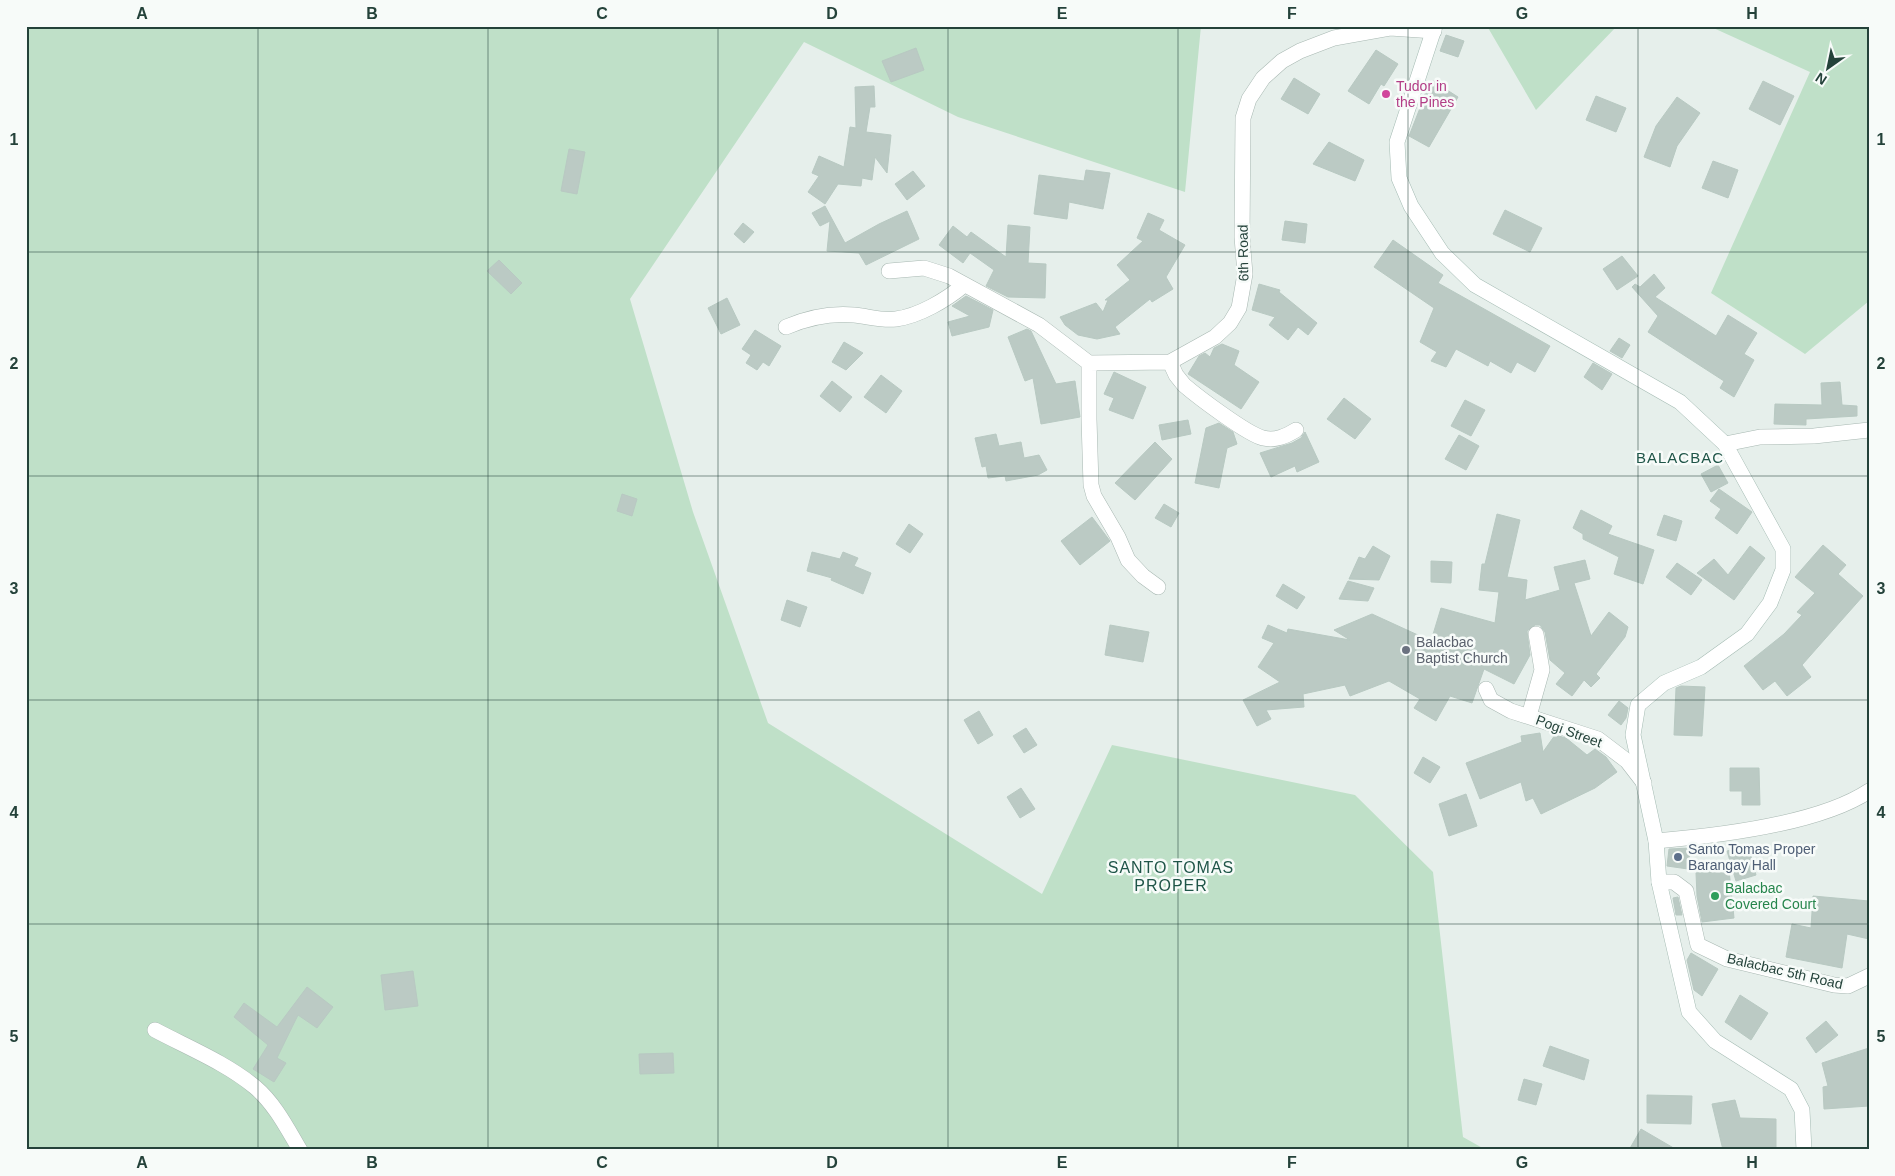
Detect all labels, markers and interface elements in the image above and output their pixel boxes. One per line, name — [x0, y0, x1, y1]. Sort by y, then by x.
text: A — [136, 5, 148, 22]
text: B — [366, 5, 378, 22]
text: C — [596, 5, 608, 22]
text: D — [826, 5, 838, 22]
text: E — [1057, 5, 1068, 22]
text: F — [1287, 5, 1297, 22]
text: G — [1516, 5, 1528, 22]
text: H — [1746, 5, 1758, 22]
north arrow — [1802, 42, 1852, 92]
text: N — [1812, 69, 1830, 88]
place label: Tudor in the Pines — [1396, 78, 1454, 110]
marker: Tudor in the Pines — [1380, 88, 1392, 100]
text: 1 — [10, 131, 19, 148]
text: 1 — [1877, 131, 1886, 148]
street label: 6th Road — [1235, 224, 1251, 282]
text: 2 — [10, 355, 19, 372]
text: 2 — [1877, 355, 1886, 372]
district label: BALACBAC — [1636, 449, 1724, 466]
text: 3 — [10, 580, 19, 597]
text: 3 — [1877, 580, 1886, 597]
place label: Balacbac Baptist Church — [1416, 634, 1508, 666]
marker: Balacbac Baptist Church — [1400, 644, 1412, 656]
street label: Pogi Street — [1534, 712, 1604, 750]
text: 4 — [10, 804, 19, 821]
text: 4 — [1877, 804, 1886, 821]
place label: Santo Tomas Proper Barangay Hall — [1688, 841, 1816, 873]
marker: Santo Tomas Proper Barangay Hall — [1672, 851, 1684, 863]
district label: SANTO TOMAS PROPER — [1108, 859, 1234, 894]
place label: Balacbac Covered Court — [1725, 880, 1816, 912]
marker: Balacbac Covered Court — [1709, 890, 1721, 902]
street label: Balacbac 5th Road — [1726, 950, 1844, 992]
text: 5 — [10, 1028, 19, 1045]
text: 5 — [1877, 1028, 1886, 1045]
text: A — [136, 1154, 148, 1171]
text: B — [366, 1154, 378, 1171]
text: C — [596, 1154, 608, 1171]
text: D — [826, 1154, 838, 1171]
text: E — [1057, 1154, 1068, 1171]
text: F — [1287, 1154, 1297, 1171]
text: G — [1516, 1154, 1528, 1171]
text: H — [1746, 1154, 1758, 1171]

